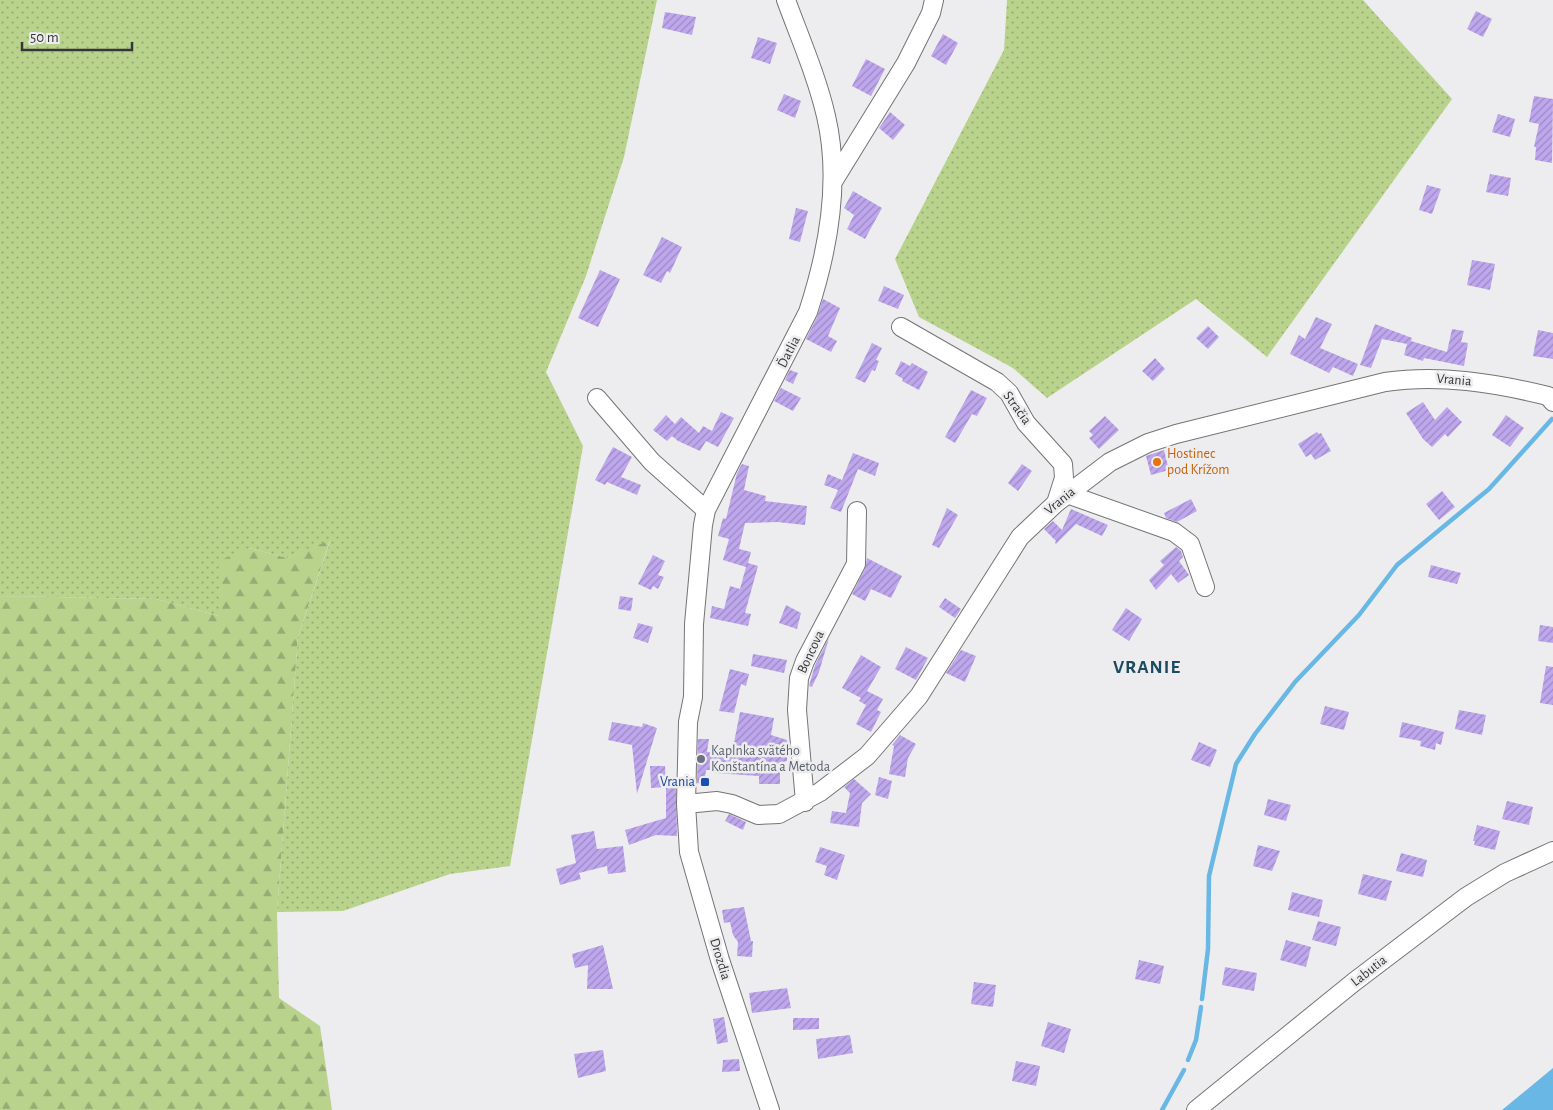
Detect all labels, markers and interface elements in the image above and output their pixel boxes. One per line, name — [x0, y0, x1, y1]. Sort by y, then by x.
scale bar — [22, 20, 132, 52]
text: 50 m — [30, 30, 59, 45]
street label: Ďatlia — [773, 333, 803, 370]
street label: Vrania — [1436, 371, 1473, 389]
street label: Stračia — [1000, 389, 1034, 428]
place label: Hostinec pod Krížom — [1167, 447, 1230, 477]
marker: Hostinec pod Krížom — [1151, 456, 1163, 468]
street label: Vrania — [1042, 484, 1078, 517]
street label: Boncova — [795, 628, 827, 676]
district label: VRANIE — [1113, 658, 1181, 677]
place label: Kaplnka svätého Konštantína a Metoda — [711, 744, 831, 774]
marker: Kaplnka svätého Konštantína a Metoda — [695, 753, 707, 765]
place label: Vrania — [660, 775, 696, 789]
marker: Vrania — [699, 776, 711, 788]
street label: Drozdia — [707, 936, 733, 982]
street label: Labutia — [1349, 953, 1390, 989]

